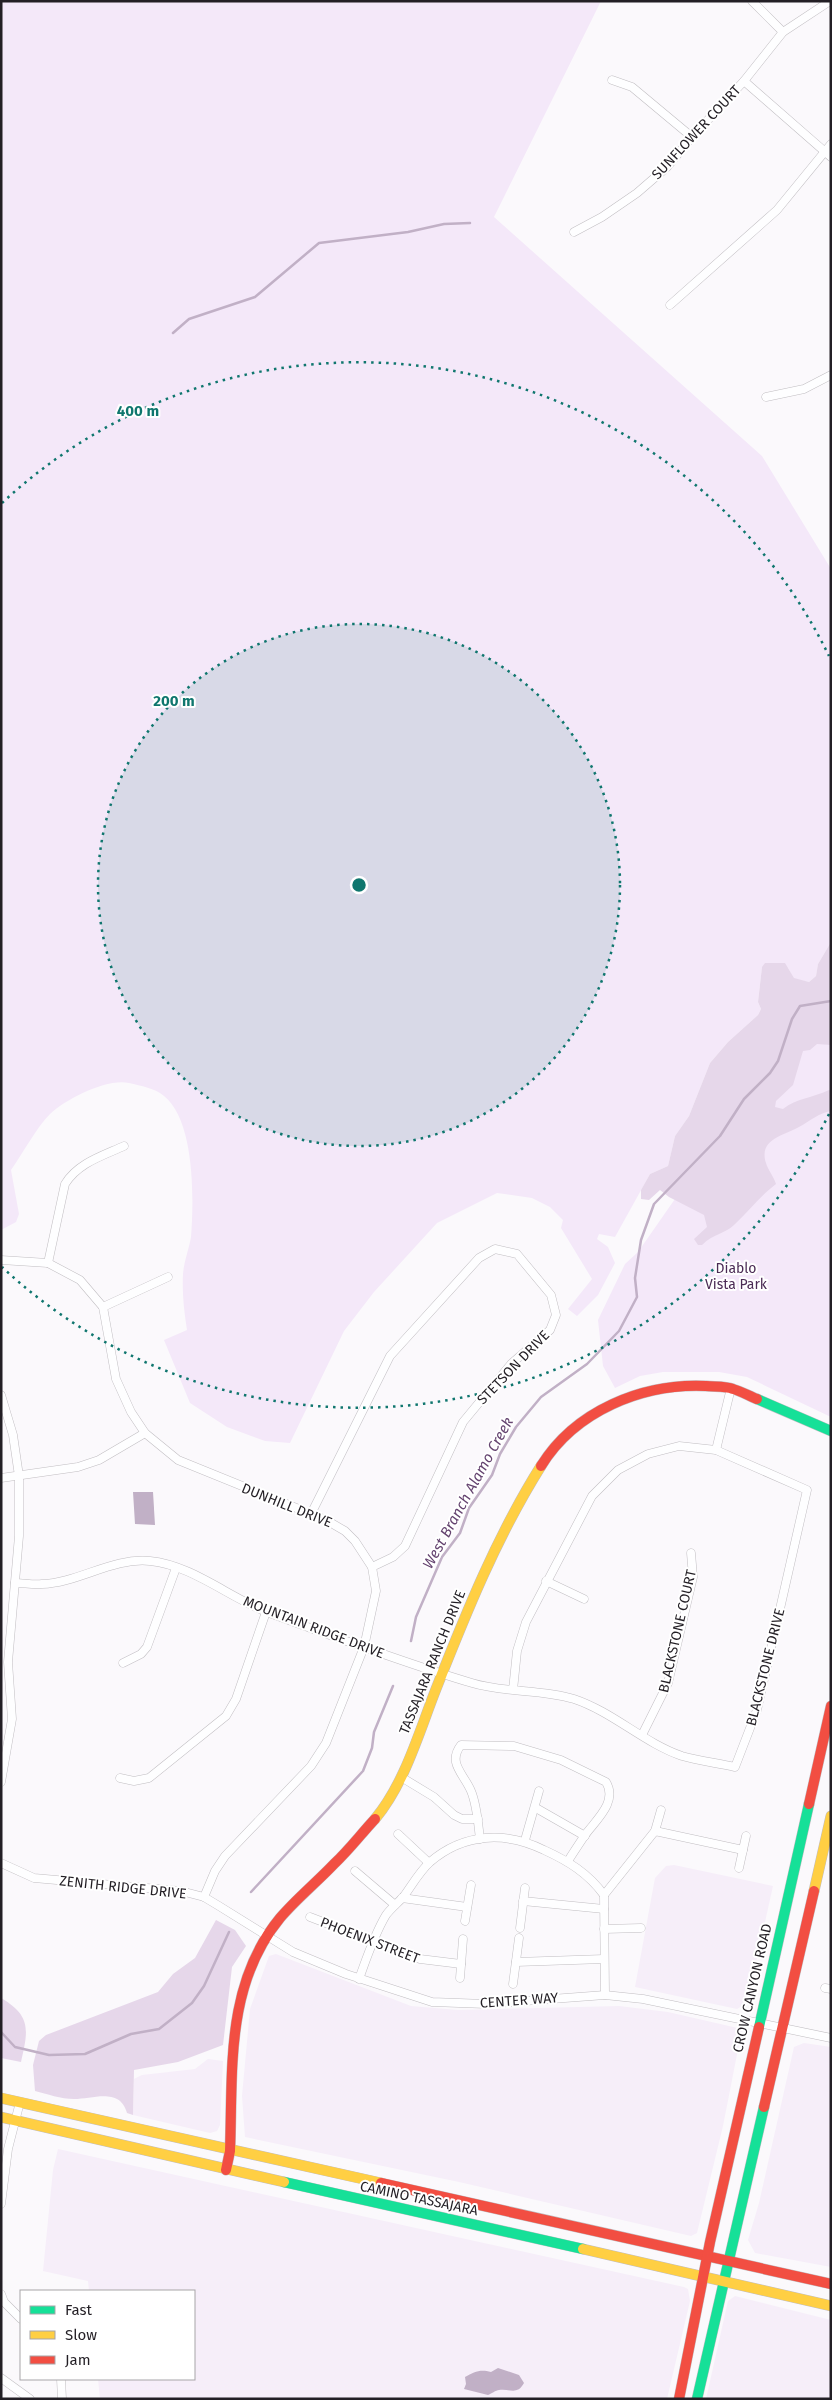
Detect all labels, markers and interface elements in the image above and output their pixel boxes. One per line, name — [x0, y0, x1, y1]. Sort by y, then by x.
street label: SUNFLOWER COURT — [648, 81, 745, 183]
text: 400 m — [117, 402, 159, 420]
text: 200 m — [153, 692, 195, 710]
centre of rings — [350, 876, 368, 894]
park label: Diablo Vista Park — [705, 1260, 768, 1293]
street label: STETSON DRIVE — [474, 1327, 553, 1408]
water label: West Branch Alamo Creek — [419, 1414, 517, 1572]
street label: DUNHILL DRIVE — [239, 1480, 335, 1531]
street label: BLACKSTONE COURT — [655, 1567, 700, 1694]
street label: TASSAJARA RANCH DRIVE — [396, 1588, 469, 1737]
street label: MOUNTAIN RIDGE DRIVE — [241, 1593, 387, 1662]
street label: BLACKSTONE DRIVE — [743, 1606, 788, 1728]
street label: ZENITH RIDGE DRIVE — [59, 1872, 187, 1903]
street label: PHOENIX STREET — [318, 1914, 423, 1967]
street label: CROW CANYON ROAD — [729, 1922, 776, 2054]
street label: CENTER WAY — [479, 1989, 559, 2012]
street label: CAMINO TASSAJARA — [358, 2178, 479, 2219]
legend — [20, 2290, 195, 2380]
text: Fast — [65, 2301, 92, 2319]
text: Slow — [65, 2326, 97, 2344]
text: Jam — [65, 2351, 91, 2369]

